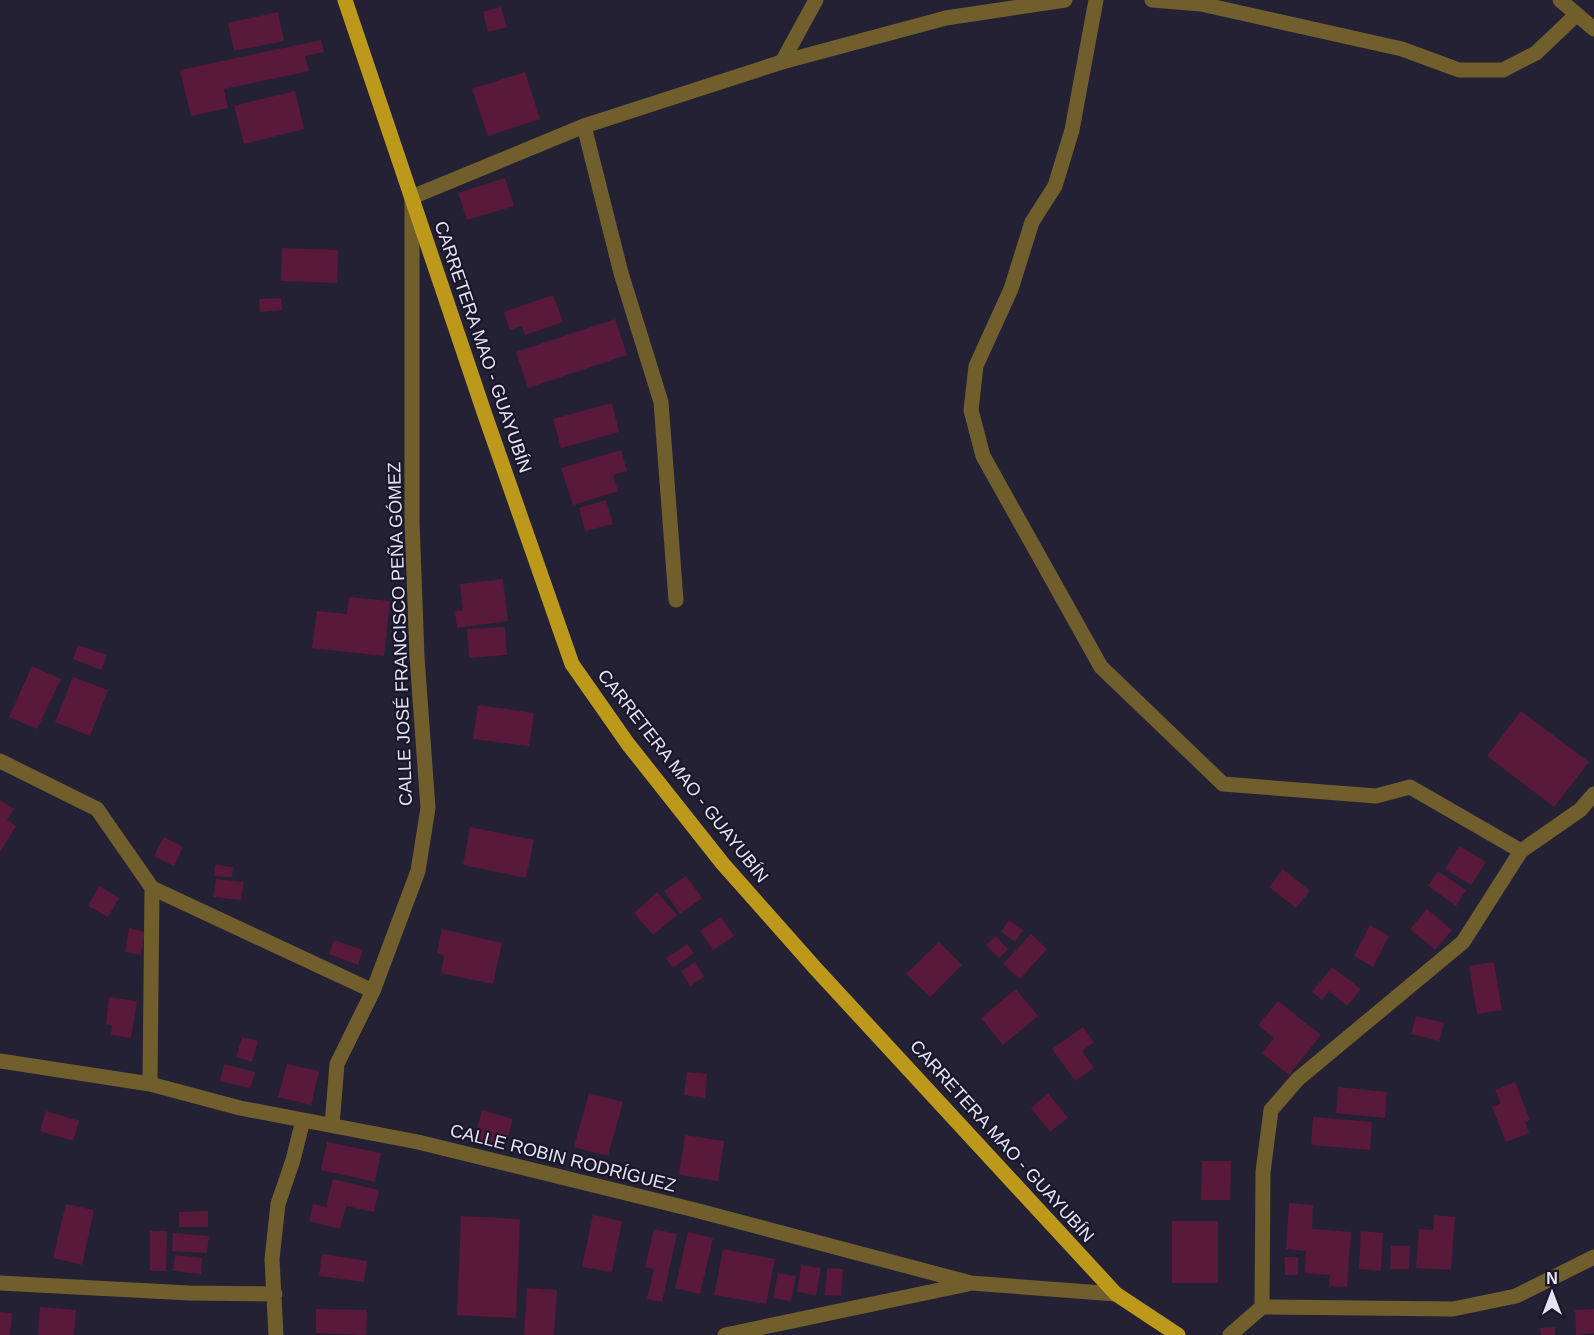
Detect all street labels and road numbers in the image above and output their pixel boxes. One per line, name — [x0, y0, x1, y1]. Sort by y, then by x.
street label: CARRETERA MAO - GUAYUBÍN — [430, 219, 536, 475]
street label: CALLE JOSÉ FRANCISCO PEÑA GÓMEZ — [383, 462, 416, 806]
street label: CARRETERA MAO - GUAYUBÍN — [594, 666, 772, 886]
street label: CARRETERA MAO - GUAYUBÍN — [906, 1036, 1098, 1246]
street label: CALLE ROBIN RODRÍGUEZ — [448, 1120, 678, 1196]

